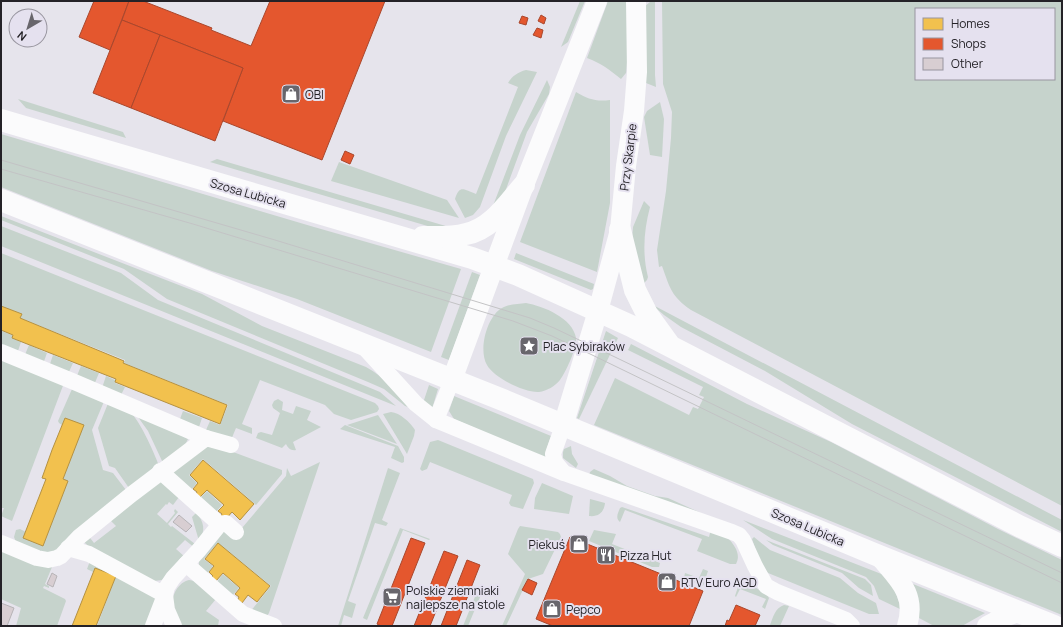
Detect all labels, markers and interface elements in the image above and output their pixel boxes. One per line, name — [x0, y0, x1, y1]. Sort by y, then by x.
north arrow — [8, 8, 48, 48]
legend — [915, 8, 1055, 80]
text: Homes — [951, 15, 990, 32]
text: N — [14, 28, 29, 45]
text: Shops — [951, 35, 986, 52]
text: Other — [951, 55, 984, 72]
shop icon: OBI — [280, 83, 302, 105]
place label: OBI — [305, 86, 324, 103]
street label: Przy Skarpie — [615, 122, 641, 192]
street label: Szosa Lubicka — [208, 174, 288, 212]
place icon: Plac Sybiraków — [518, 335, 540, 357]
place label: Plac Sybiraków — [543, 338, 625, 355]
street label: Szosa Lubicka — [769, 504, 847, 550]
shop icon: Piekuś — [568, 533, 590, 555]
place label: Piekuś — [529, 536, 565, 553]
restaurant icon: Pizza Hut — [595, 544, 617, 566]
place label: Pizza Hut — [620, 547, 672, 564]
shop icon: RTV Euro AGD — [656, 571, 678, 593]
place label: RTV Euro AGD — [681, 574, 757, 591]
place label: Polskie ziemniaki najlepsze na stole — [406, 582, 505, 613]
supermarket icon: Polskie ziemniaki najlepsze na stole — [381, 586, 403, 608]
shop icon: Pepco — [541, 598, 563, 620]
place label: Pepco — [566, 601, 601, 618]

